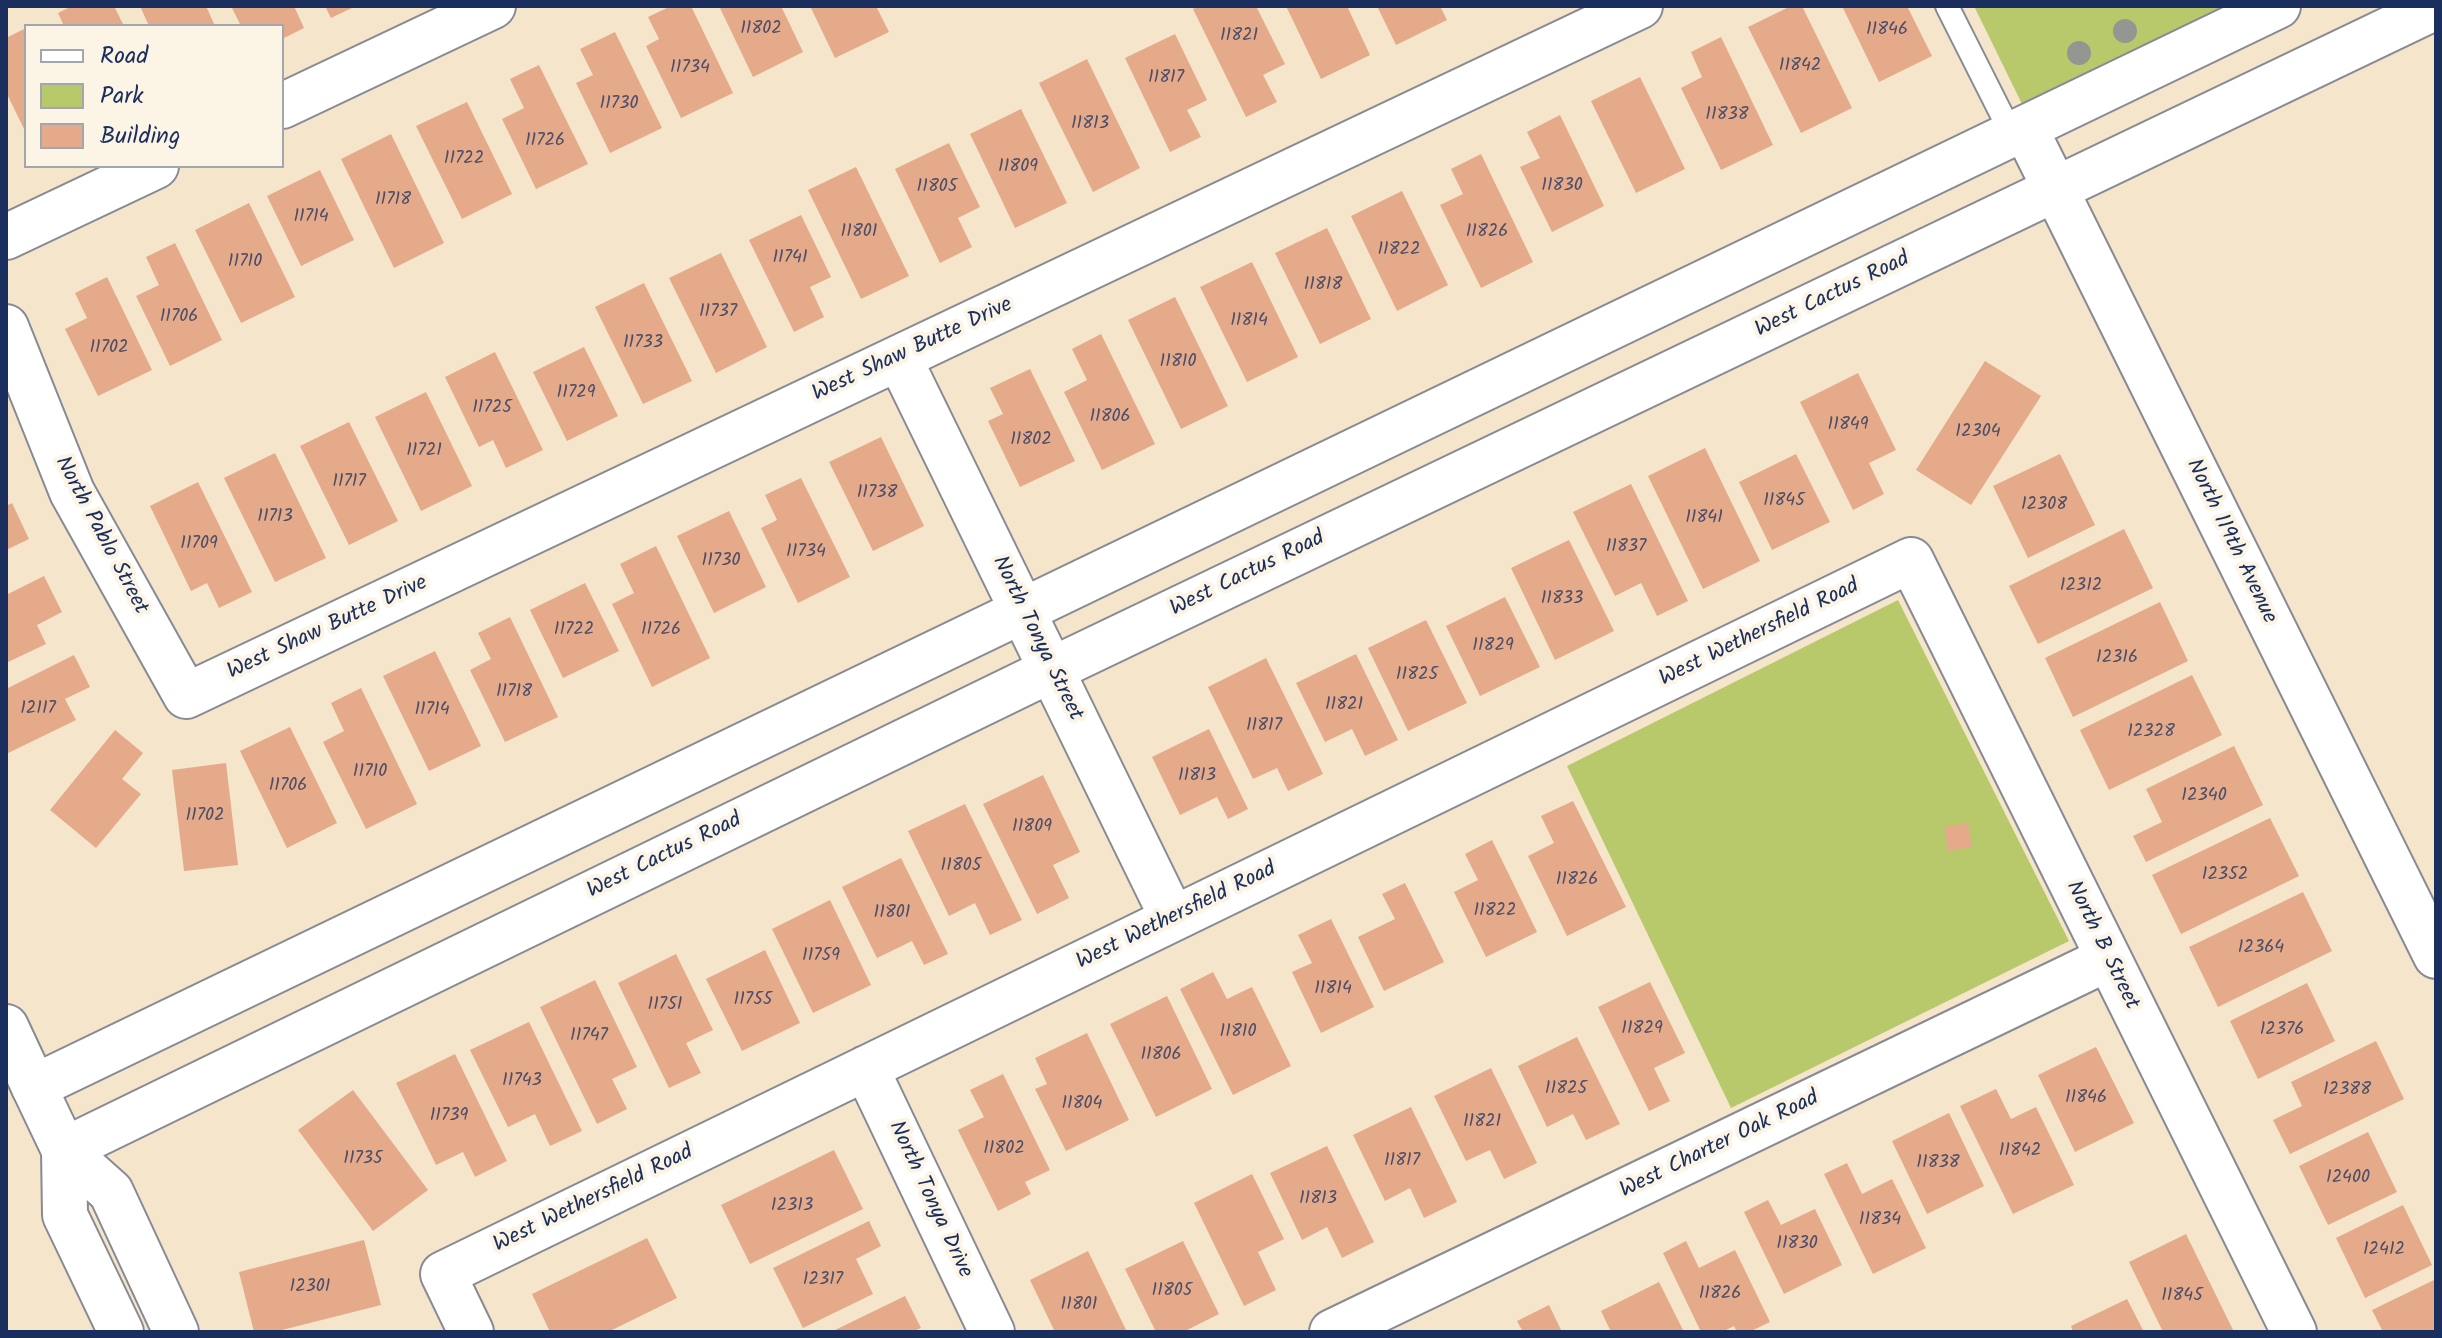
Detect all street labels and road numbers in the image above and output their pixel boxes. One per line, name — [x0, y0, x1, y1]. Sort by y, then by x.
street label: West Cactus Road — [1751, 247, 1915, 345]
street label: West Shaw Butte Drive — [809, 293, 1017, 409]
street label: North Pablo Street — [47, 453, 153, 619]
street label: North 119th Avenue — [2179, 455, 2281, 629]
street label: West Cactus Road — [1166, 526, 1330, 624]
street label: North Tonya Street — [985, 552, 1087, 726]
street label: West Shaw Butte Drive — [224, 571, 432, 687]
street label: West Wethersfield Road — [1656, 574, 1864, 694]
street label: West Cactus Road — [583, 808, 747, 906]
street label: West Wethersfield Road — [1073, 857, 1281, 977]
street label: North B Street — [2058, 877, 2144, 1015]
street label: West Charter Oak Road — [1616, 1086, 1824, 1206]
street label: North Tonya Drive — [881, 1117, 977, 1283]
street label: West Wethersfield Road — [490, 1140, 698, 1260]

